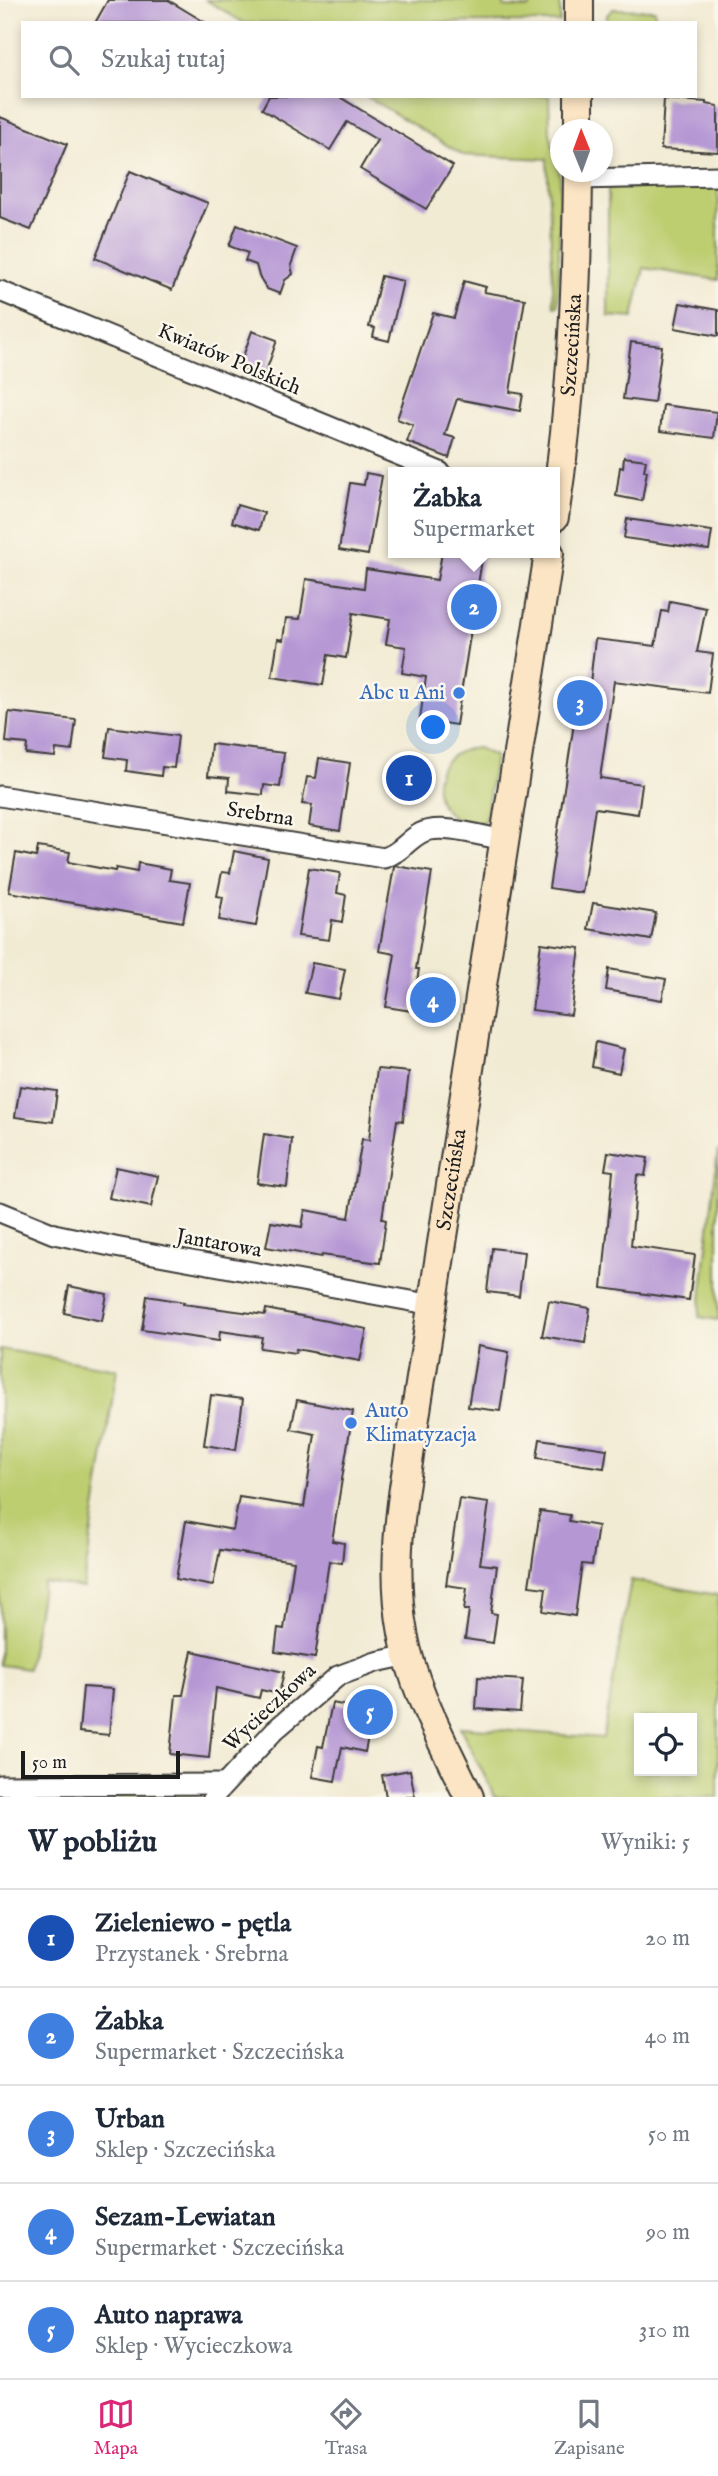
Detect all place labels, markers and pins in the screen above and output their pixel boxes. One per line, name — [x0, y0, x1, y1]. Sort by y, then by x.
pin: 2 — [451, 581, 497, 633]
pin: 3 — [557, 677, 603, 729]
place label: Abc u Ani — [359, 680, 445, 707]
marker: Abc u Ani — [451, 685, 467, 701]
pin: 1 — [386, 752, 432, 804]
pin: 4 — [410, 974, 456, 1026]
place label: Auto Klimatyzacja — [364, 1398, 477, 1449]
marker: Auto Klimatyzacja — [343, 1415, 359, 1431]
pin: 5 — [347, 1686, 393, 1738]

